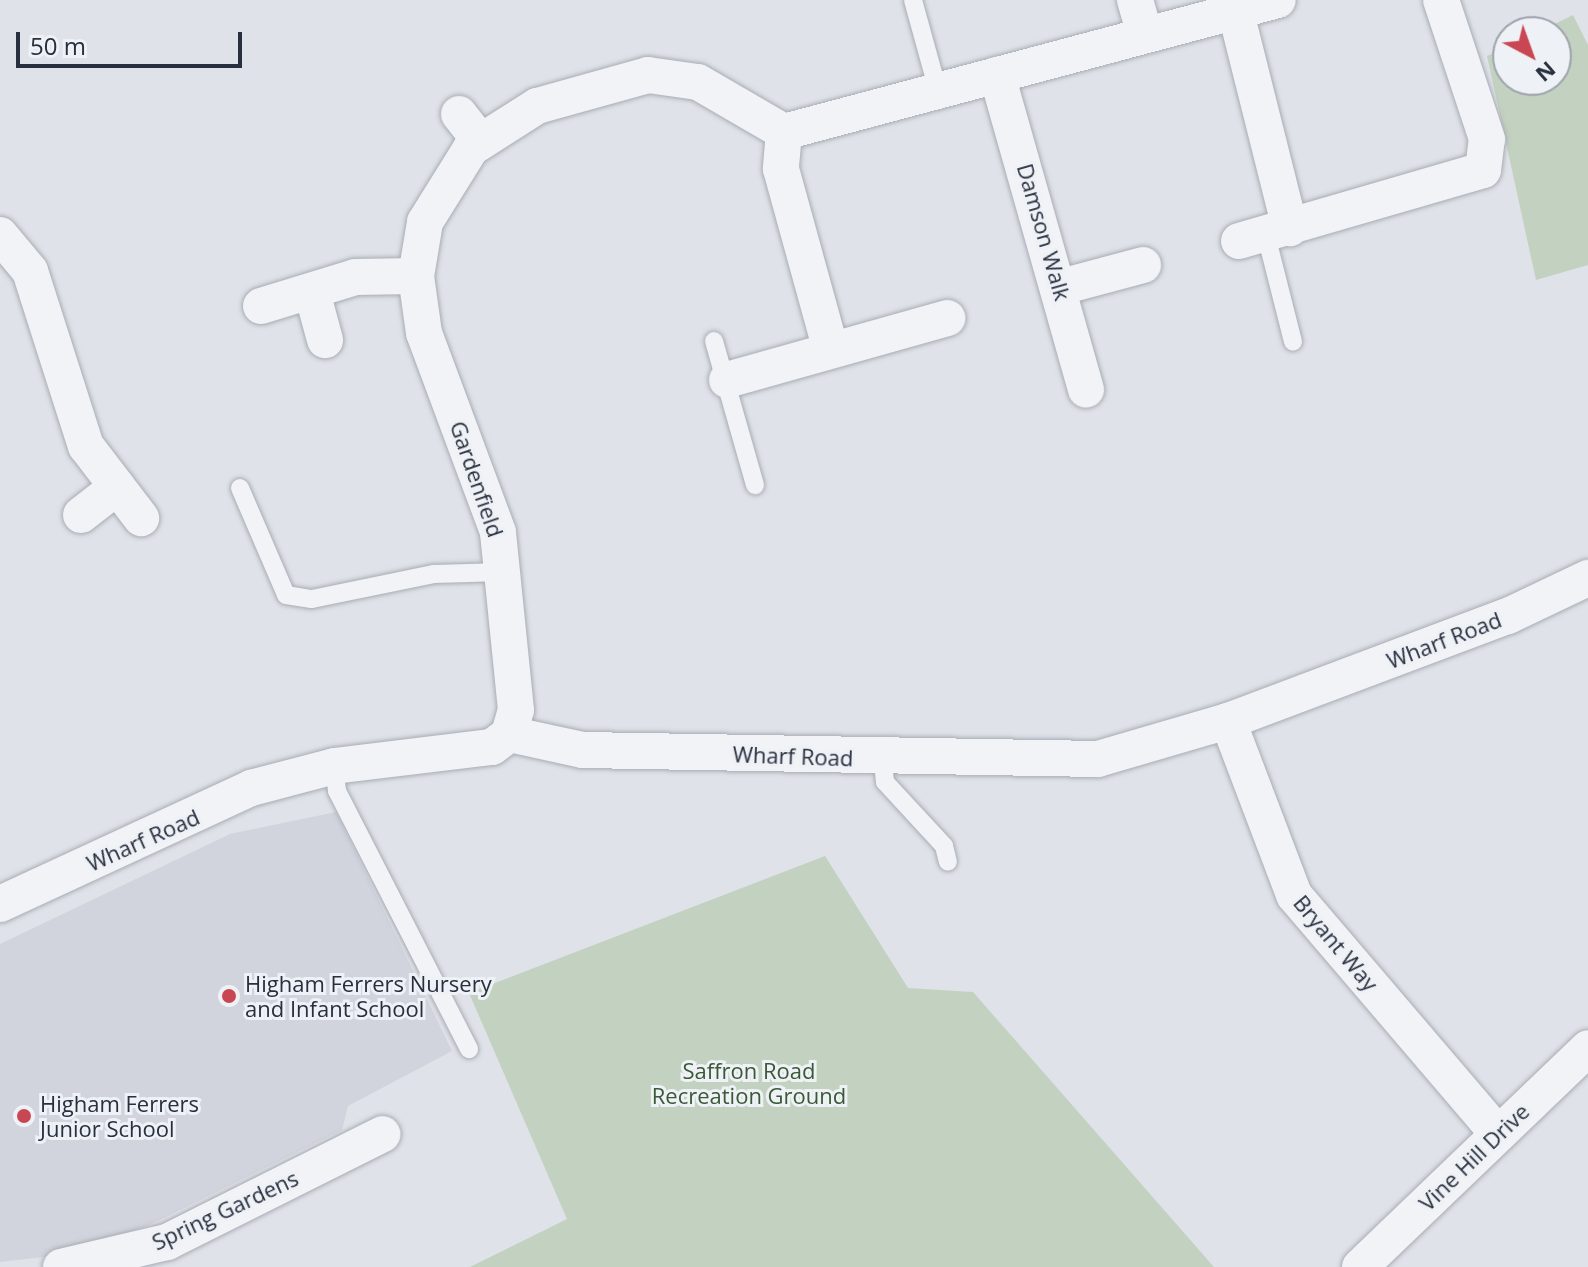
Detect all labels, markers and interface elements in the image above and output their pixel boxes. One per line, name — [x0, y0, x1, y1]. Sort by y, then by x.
scale bar — [20, 16, 246, 66]
north arrow — [1492, 16, 1572, 96]
text: 50 m — [30, 29, 86, 62]
text: N — [1530, 55, 1563, 90]
street label: Damson Walk — [1012, 161, 1076, 303]
street label: Gardenfield — [445, 418, 509, 540]
street label: Wharf Road — [1383, 606, 1505, 674]
street label: Wharf Road — [732, 741, 854, 771]
street label: Wharf Road — [83, 803, 203, 877]
street label: Bryant Way — [1288, 890, 1384, 996]
place label: Higham Ferrers Nursery and Infant School — [245, 970, 492, 1022]
marker: Higham Ferrers Nursery and Infant School — [220, 987, 238, 1005]
park label: Saffron Road Recreation Ground — [652, 1057, 846, 1108]
place label: Higham Ferrers Junior School — [40, 1090, 199, 1142]
street label: Vine Hill Drive — [1414, 1098, 1534, 1216]
marker: Higham Ferrers Junior School — [15, 1107, 33, 1125]
street label: Spring Gardens — [148, 1165, 302, 1255]

